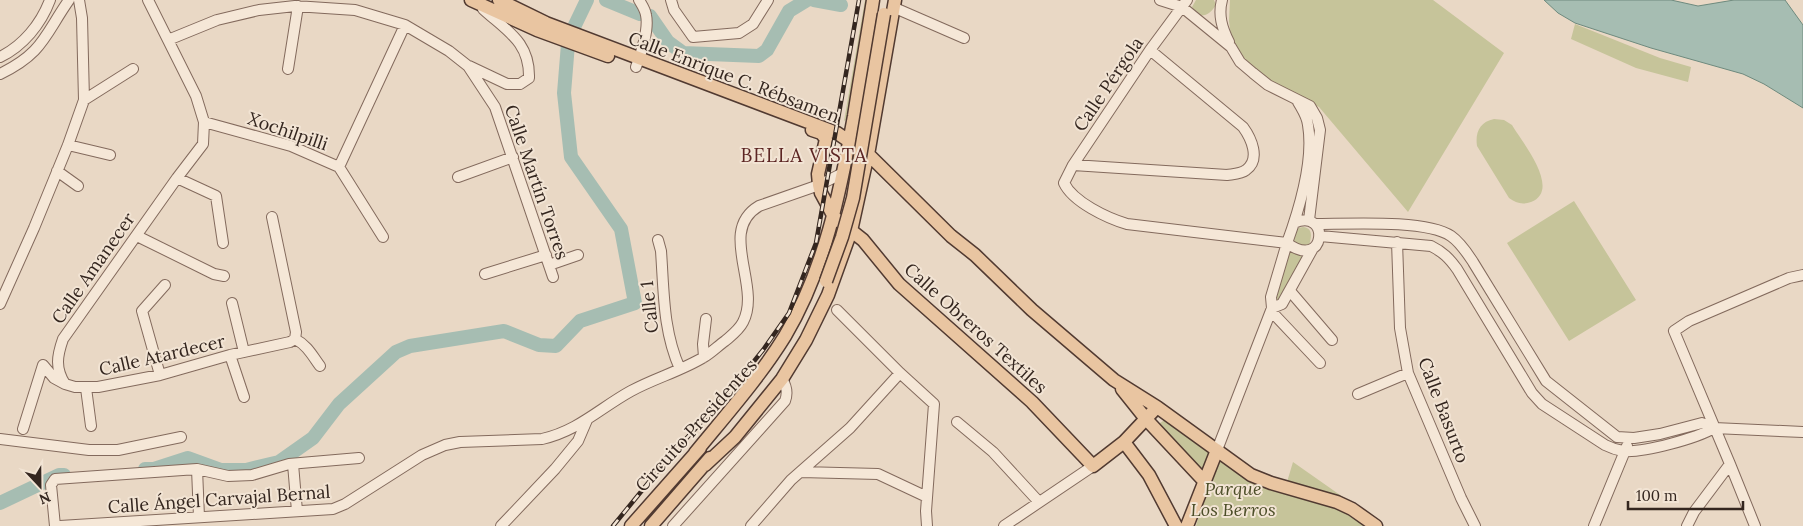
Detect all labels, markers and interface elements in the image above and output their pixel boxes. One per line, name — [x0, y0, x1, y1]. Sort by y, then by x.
street label: Calle Enrique C. Rébsamen — [625, 26, 843, 128]
street label: Calle Pérgola — [1068, 32, 1148, 136]
street label: Calle Martín Torres — [500, 102, 574, 262]
street label: Xochilpilli — [245, 107, 331, 155]
district label: BELLA VISTA — [741, 143, 867, 167]
street label: Calle Amanecer — [46, 208, 140, 328]
street label: Calle Obreros Textiles — [900, 258, 1052, 398]
street label: Calle 1 — [635, 280, 663, 334]
street label: Calle Atardecer — [97, 329, 227, 381]
street label: Circuito Presidentes — [630, 354, 762, 496]
street label: Calle Basurto — [1413, 354, 1475, 466]
north arrow — [15, 461, 65, 511]
park label: Parque Los Berros — [1190, 477, 1276, 521]
scale bar — [1628, 478, 1743, 510]
street label: Calle Ángel Carvajal Bernal — [107, 480, 331, 518]
text: 100 m — [1636, 486, 1677, 505]
text: N — [36, 488, 53, 508]

